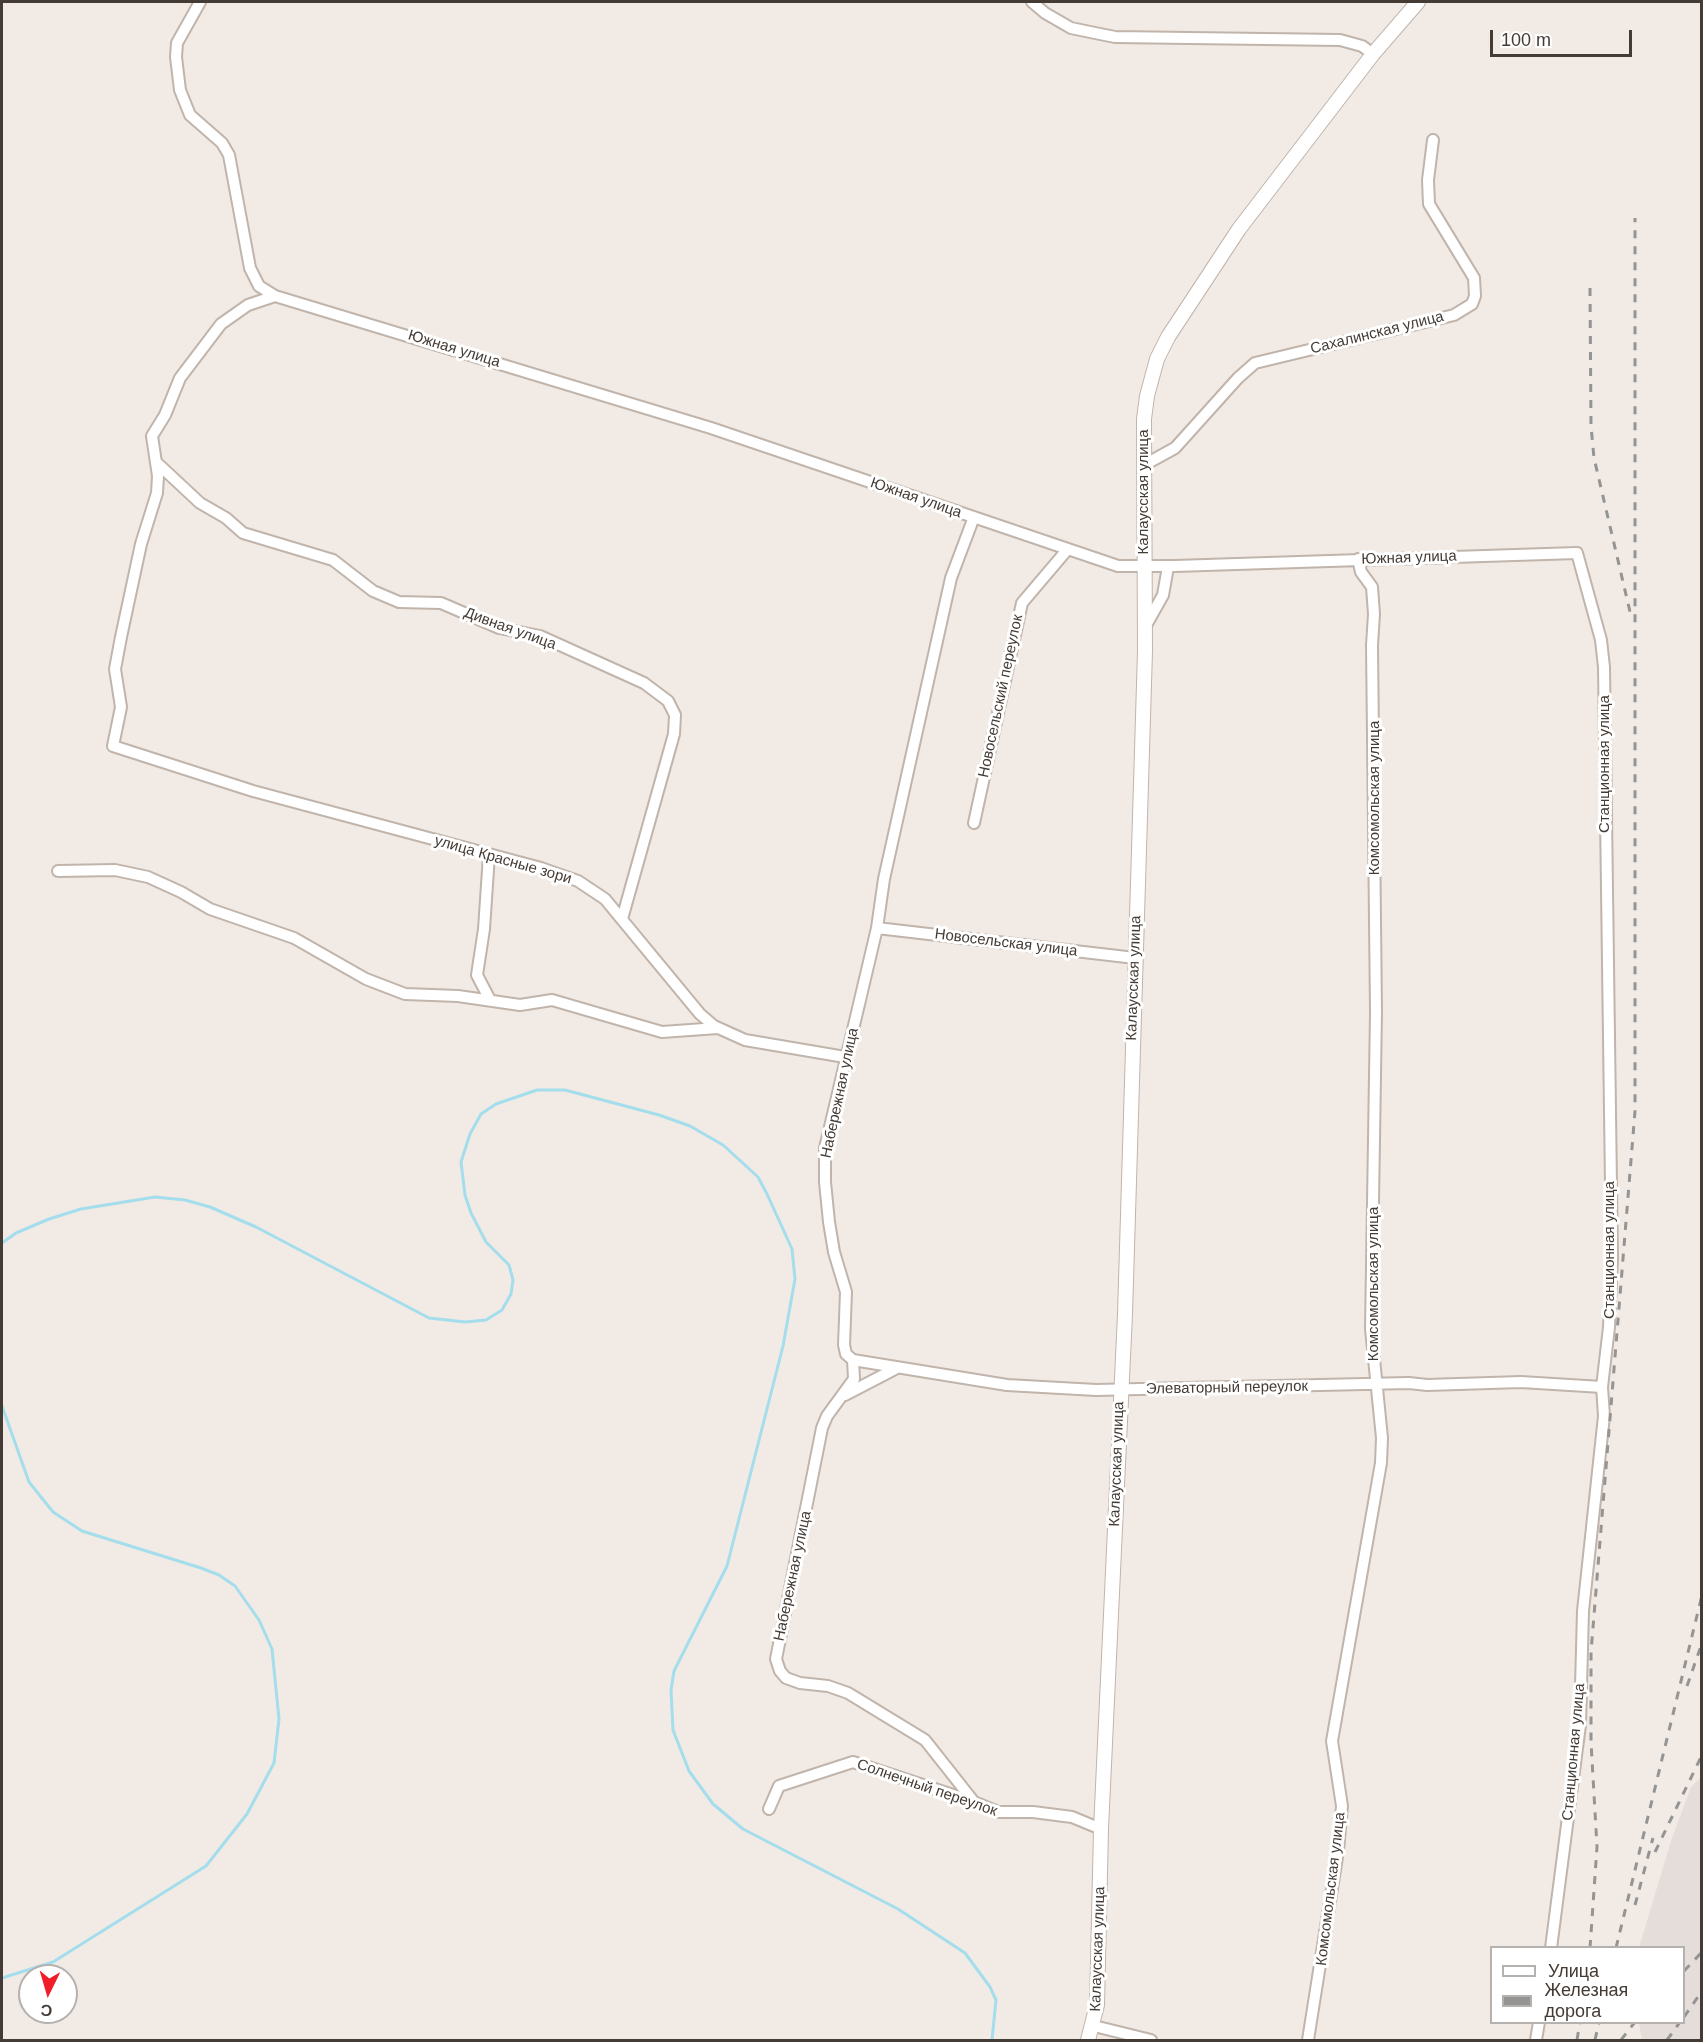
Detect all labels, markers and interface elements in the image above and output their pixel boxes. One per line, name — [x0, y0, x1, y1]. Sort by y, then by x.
scale bar — [1493, 18, 1636, 56]
text: 100 m — [1501, 30, 1551, 50]
street label: Сахалинская улица — [1309, 308, 1445, 358]
street label: Южная улица — [406, 326, 502, 372]
street label: Калаусская улица — [1135, 429, 1153, 555]
street label: Южная улица — [868, 474, 964, 522]
street label: Южная улица — [1361, 547, 1457, 569]
street label: Дивная улица — [462, 604, 558, 654]
street label: Новосельский переулок — [975, 613, 1027, 779]
street label: Станционная улица — [1596, 695, 1614, 833]
street label: Комсомольская улица — [1366, 721, 1384, 875]
street label: улица Красные зори — [432, 832, 574, 888]
street label: Калаусская улица — [1123, 915, 1145, 1041]
street label: Новосельская улица — [934, 925, 1078, 961]
street label: Набережная улица — [817, 1026, 863, 1160]
street label: Станционная улица — [1601, 1181, 1619, 1319]
street label: Комсомольская улица — [1365, 1207, 1383, 1361]
street label: Элеваторный переулок — [1146, 1378, 1308, 1398]
street label: Калаусская улица — [1106, 1401, 1128, 1527]
street label: Набережная улица — [770, 1509, 816, 1643]
street label: Станционная улица — [1559, 1683, 1589, 1821]
street label: Солнечный переулок — [855, 1756, 999, 1820]
street label: Комсомольская улица — [1313, 1811, 1349, 1967]
street label: Калаусская улица — [1087, 1886, 1109, 2012]
legend — [1490, 1946, 1685, 2024]
text: Улица — [1548, 1961, 1599, 1981]
north arrow — [18, 1964, 78, 2024]
text: Железная дорога — [1544, 1980, 1628, 2021]
text: С — [40, 2001, 53, 2019]

